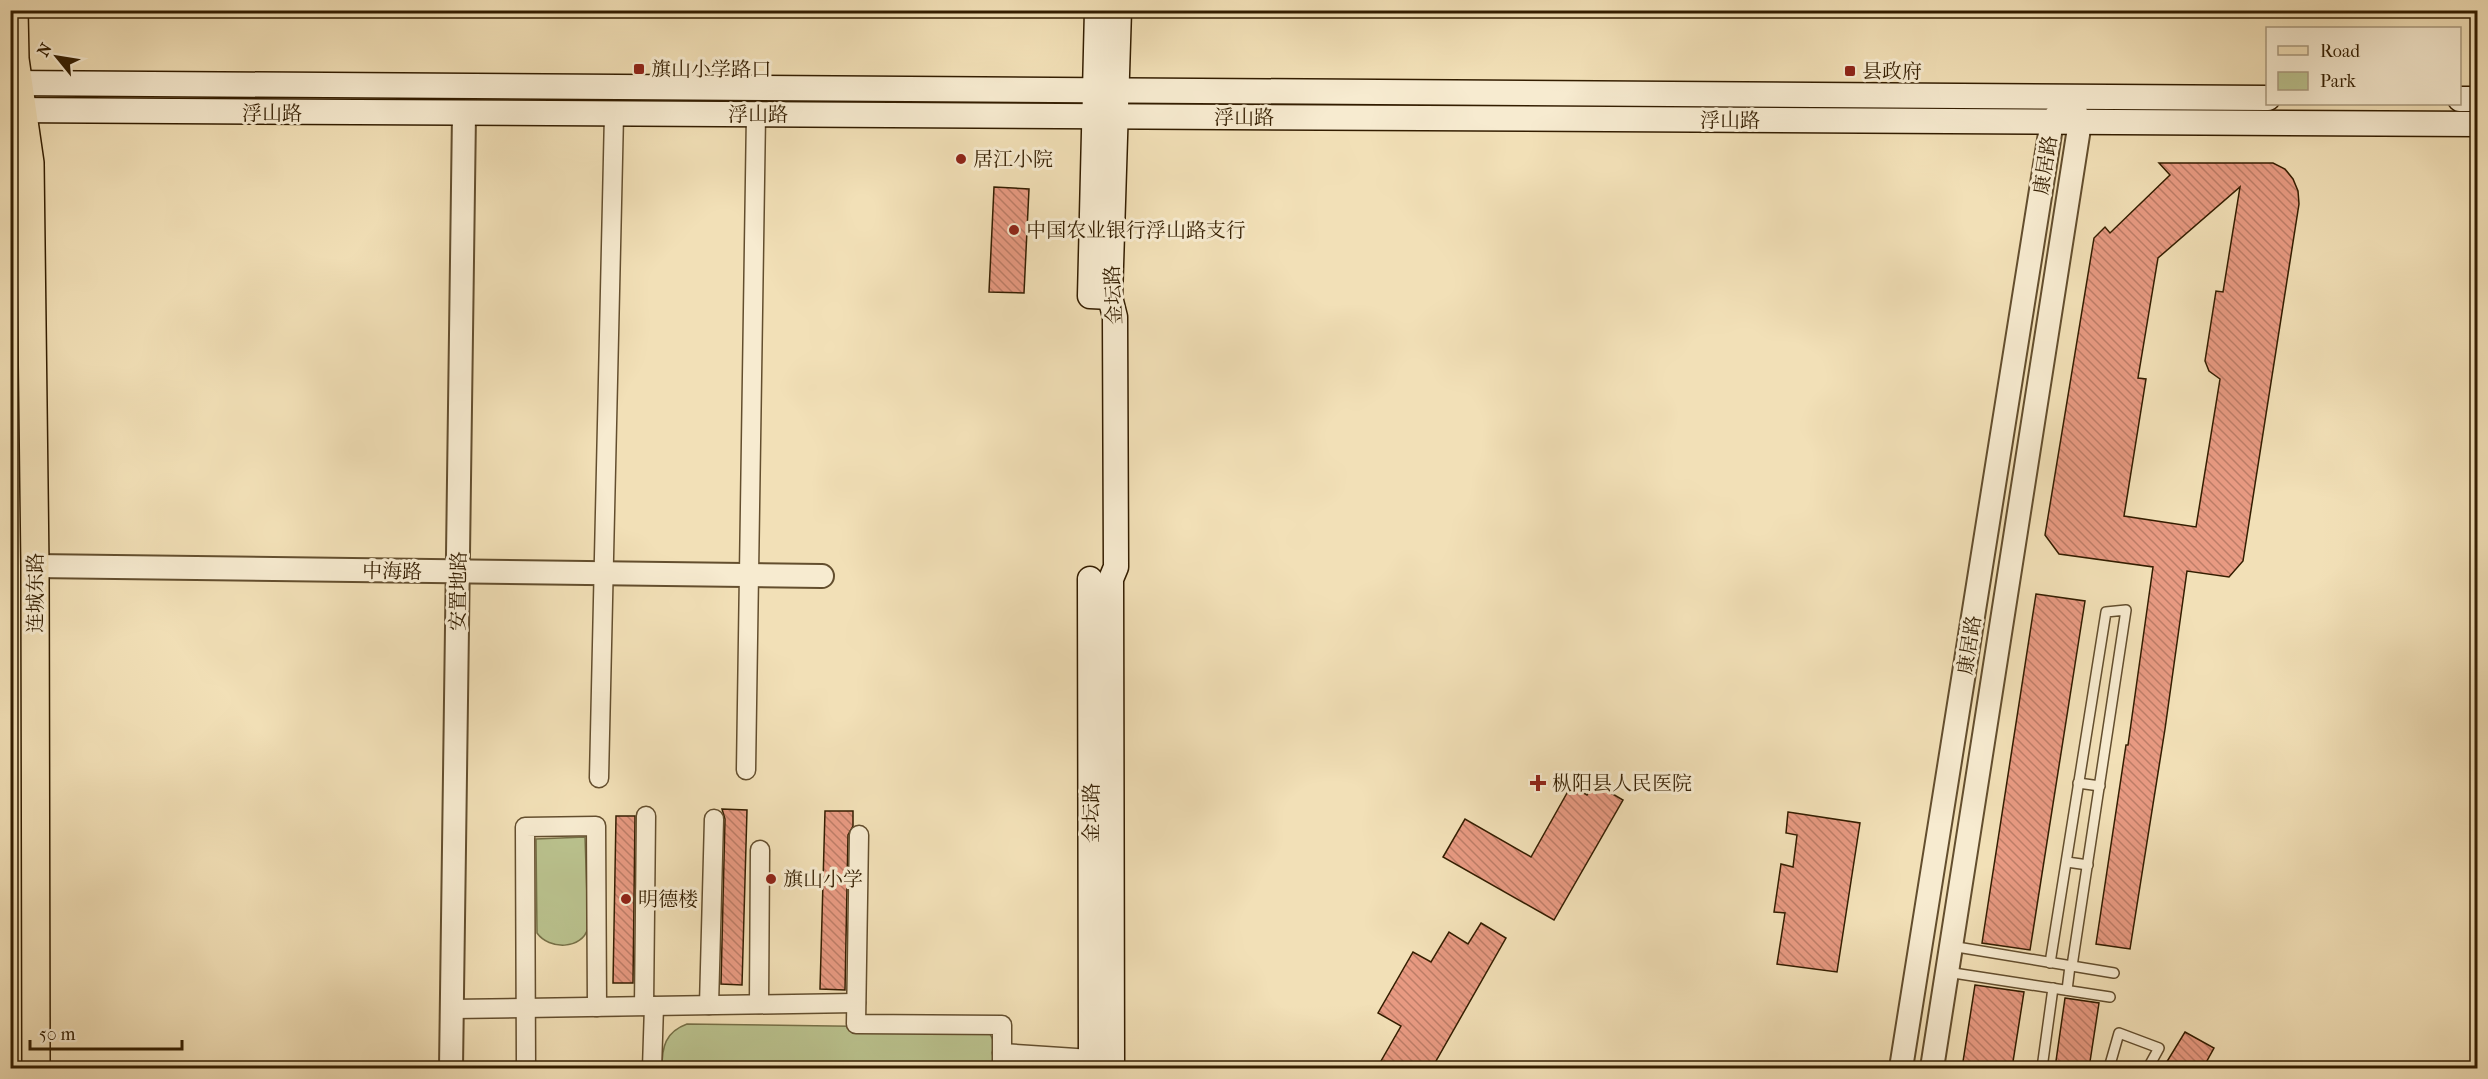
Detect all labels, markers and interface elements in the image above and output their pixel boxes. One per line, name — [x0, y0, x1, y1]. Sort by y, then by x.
north arrow — [27, 27, 87, 87]
legend — [2266, 27, 2461, 105]
text: N — [33, 39, 56, 60]
text: Road — [2320, 41, 2360, 62]
place label: 旗山小学路口 — [651, 58, 771, 81]
place label: 县政府 — [1862, 60, 1922, 83]
marker: 旗山小学路口 — [632, 62, 646, 76]
marker: 县政府 — [1843, 64, 1857, 78]
text: Park — [2320, 71, 2357, 92]
street label: 浮山路 — [242, 102, 302, 125]
street label: 浮山路 — [728, 103, 788, 126]
street label: 浮山路 — [1214, 106, 1274, 129]
street label: 浮山路 — [1700, 109, 1760, 132]
street label: 康居路 — [2029, 134, 2062, 197]
place label: 居江小院 — [973, 148, 1053, 171]
marker: 居江小院 — [954, 152, 968, 166]
place label: 中国农业银行浮山路支行 — [1026, 219, 1246, 242]
marker: 中国农业银行浮山路支行 — [1007, 223, 1021, 237]
street label: 金坛路 — [1100, 264, 1127, 326]
street label: 安置地路 — [446, 551, 471, 631]
street label: 连城东路 — [24, 553, 47, 633]
street label: 中海路 — [362, 559, 422, 584]
street label: 康居路 — [1953, 614, 1986, 677]
place label: 枞阳县人民医院 — [1552, 772, 1692, 795]
marker: 枞阳县人民医院 — [1529, 774, 1547, 792]
street label: 金坛路 — [1080, 783, 1103, 843]
place label: 旗山小学 — [783, 868, 863, 891]
marker: 旗山小学 — [764, 872, 778, 886]
place label: 明德楼 — [638, 888, 698, 911]
marker: 明德楼 — [619, 892, 633, 906]
scale bar — [30, 1013, 182, 1051]
text: 50 m — [39, 1024, 76, 1045]

